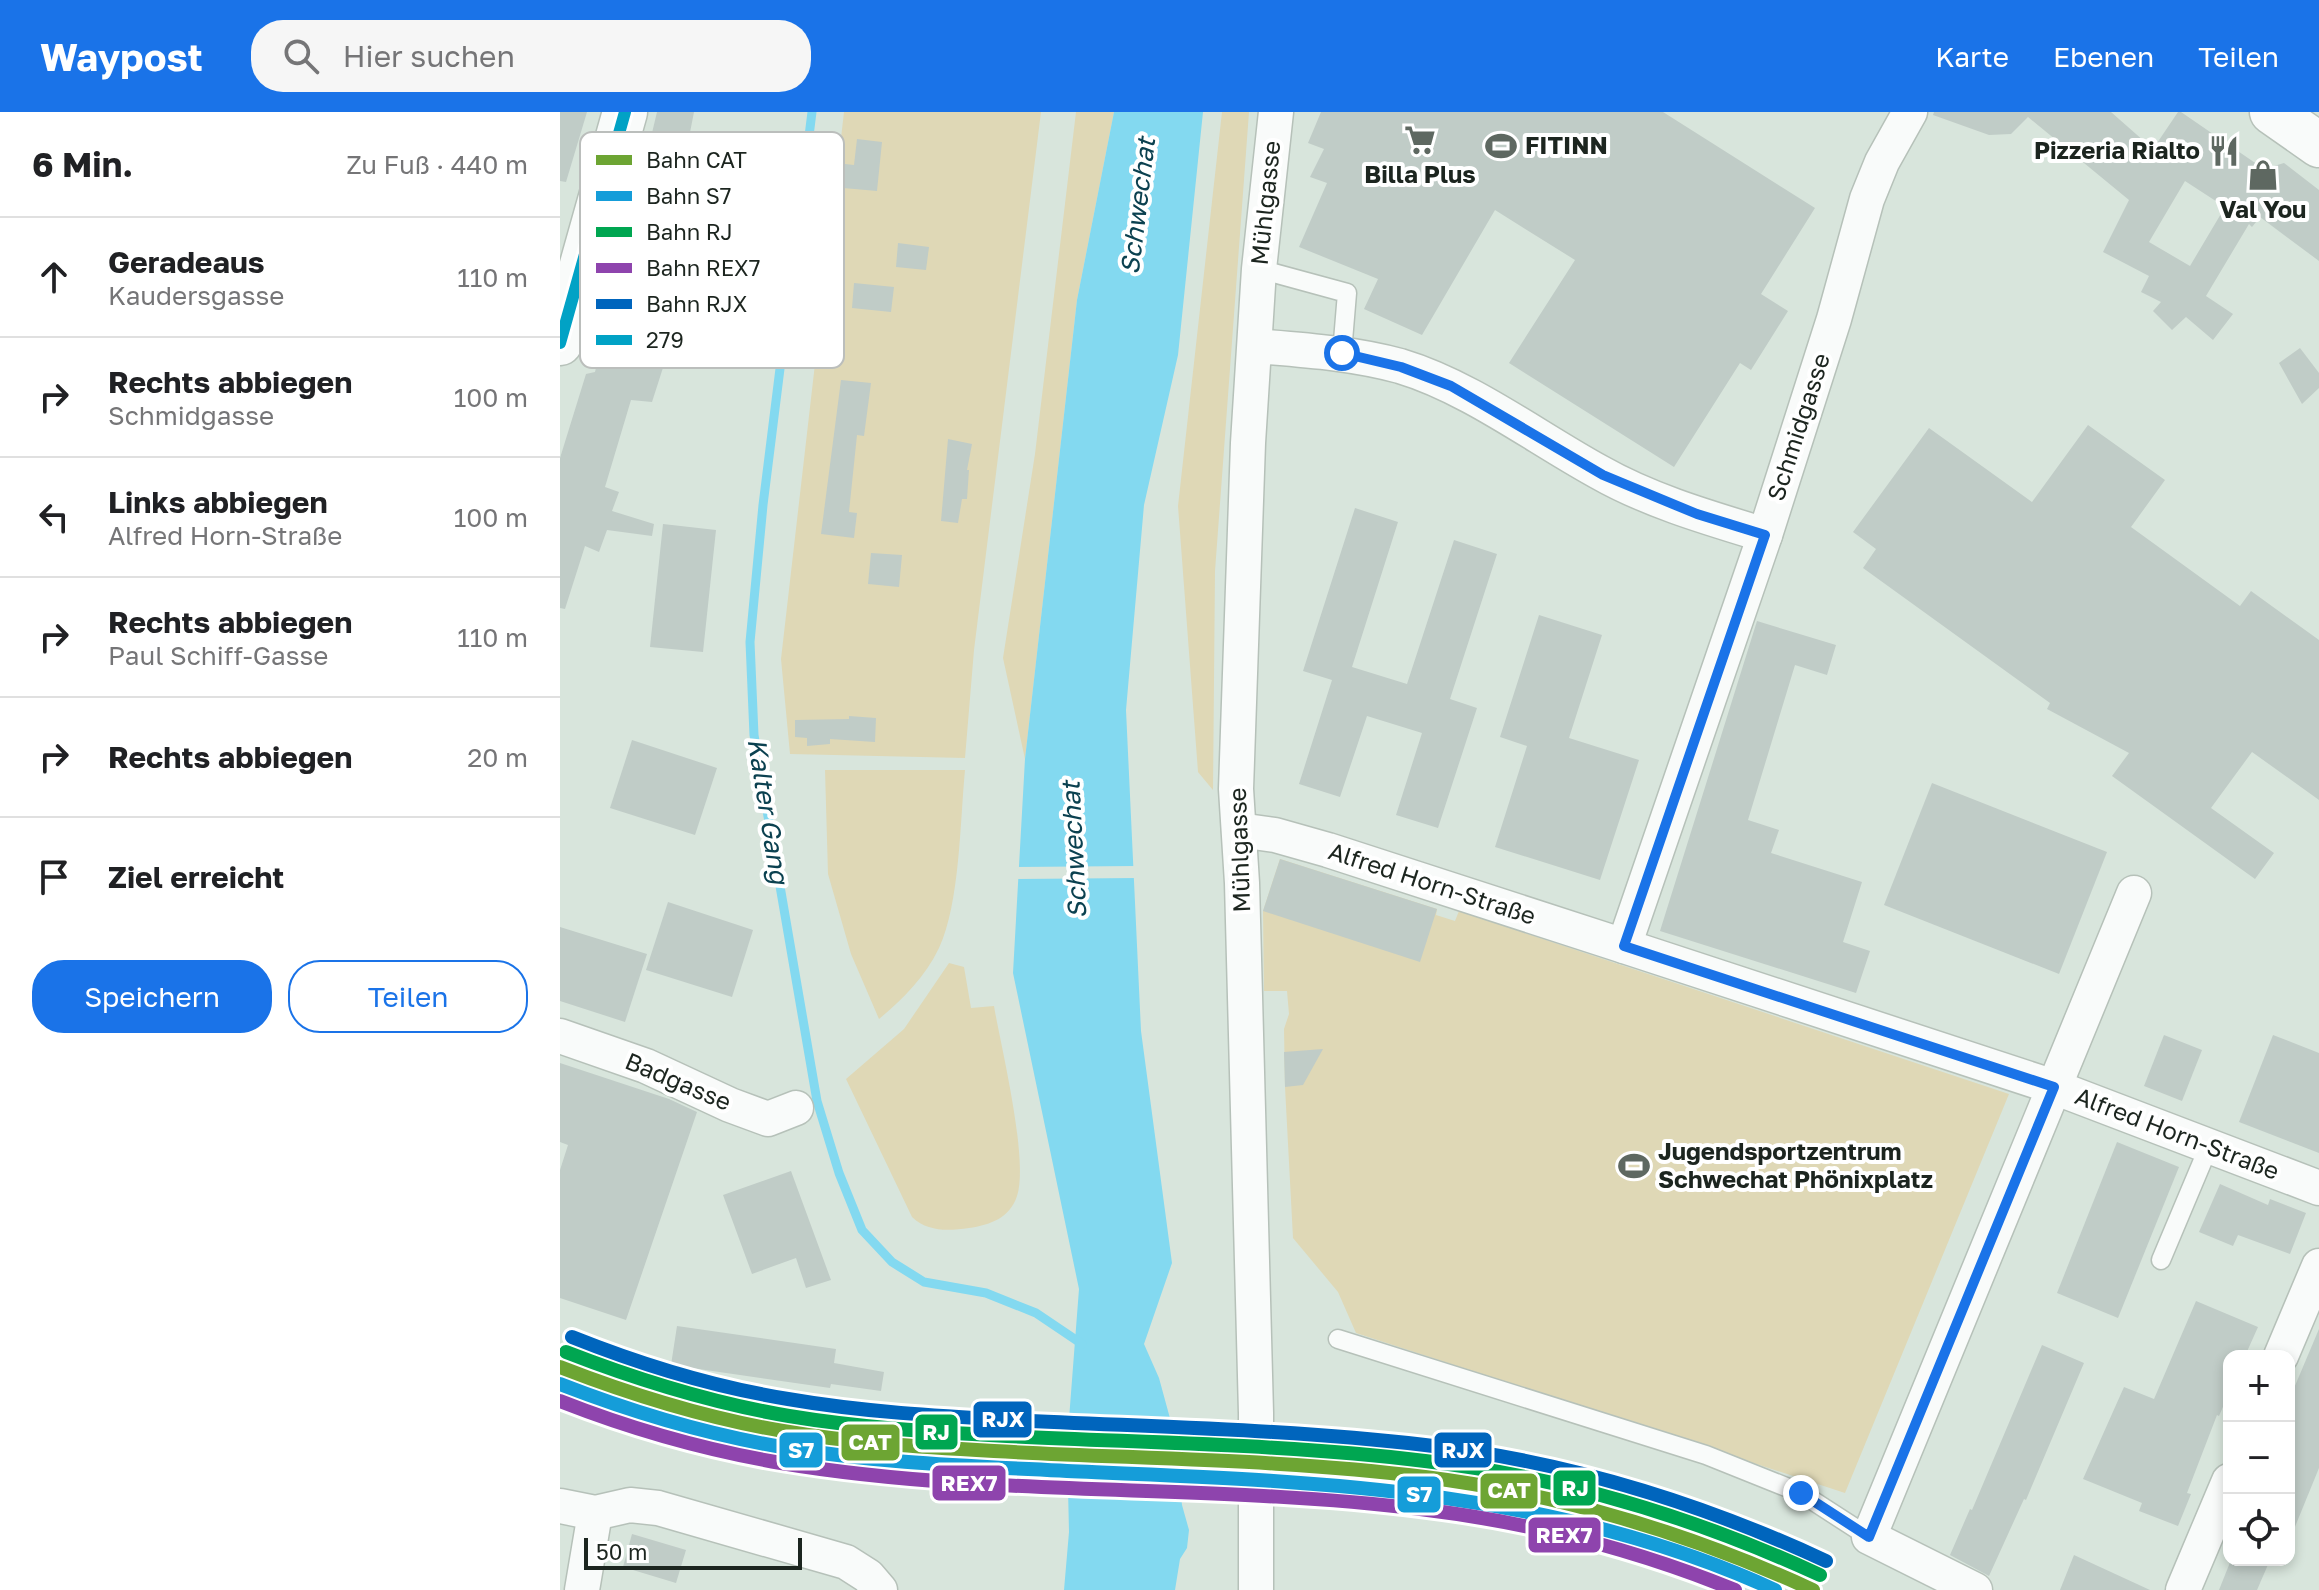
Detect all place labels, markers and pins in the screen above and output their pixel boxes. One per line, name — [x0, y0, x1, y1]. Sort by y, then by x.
supermarket icon: Billa Plus — [1403, 123, 1437, 157]
sports icon: FITINN — [1484, 129, 1518, 163]
place label: FITINN — [1525, 130, 1608, 159]
restaurant icon: Pizzeria Rialto — [2207, 134, 2241, 168]
place label: Pizzeria Rialto — [2034, 135, 2200, 164]
shop icon: Val You — [2246, 158, 2280, 192]
place label: Billa Plus — [1364, 159, 1476, 188]
place label: Val You — [2220, 194, 2306, 223]
place label: Jugendsportzentrum Schwechat Phönixplatz — [1658, 1136, 1933, 1193]
sports icon: Jugendsportzentrum Schwechat Phönixplatz — [1617, 1149, 1651, 1183]

